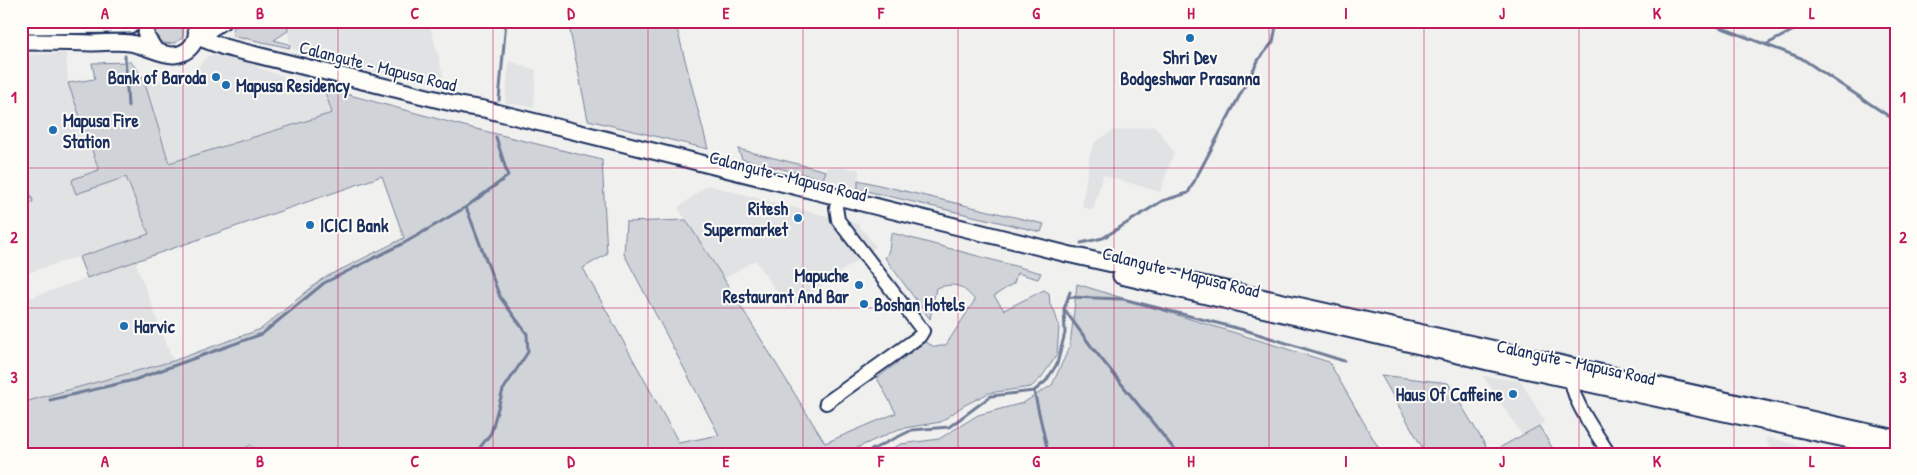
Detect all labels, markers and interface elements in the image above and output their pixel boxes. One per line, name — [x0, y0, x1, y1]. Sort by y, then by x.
text: A — [101, 2, 109, 24]
text: B — [256, 2, 264, 24]
text: C — [411, 2, 420, 24]
text: D — [567, 2, 575, 24]
text: E — [722, 2, 730, 24]
text: F — [877, 2, 885, 24]
text: G — [1032, 2, 1040, 24]
text: H — [1187, 2, 1195, 24]
text: I — [1344, 2, 1348, 24]
text: J — [1499, 2, 1505, 24]
text: K — [1653, 2, 1662, 24]
text: L — [1809, 2, 1815, 24]
marker: Shri Dev Bodgeshwar Prasanna — [1184, 32, 1196, 44]
street label: Calangute - Mapusa Road — [297, 34, 459, 98]
place label: Shri Dev Bodgeshwar Prasanna — [1120, 45, 1261, 92]
place label: Bank of Baroda — [108, 65, 207, 90]
marker: Bank of Baroda — [210, 71, 222, 83]
place label: Mapusa Residency — [236, 73, 350, 99]
marker: Mapusa Residency — [220, 79, 232, 91]
text: 1 — [11, 86, 17, 108]
text: 1 — [1900, 86, 1906, 108]
place label: Mapusa Fire Station — [63, 108, 140, 154]
marker: Mapusa Fire Station — [47, 124, 59, 136]
street label: Calangute - Mapusa Road — [707, 144, 869, 208]
place label: Ritesh Supermarket — [704, 196, 789, 243]
marker: Ritesh Supermarket — [792, 212, 804, 224]
place label: ICICI Bank — [320, 213, 389, 238]
marker: ICICI Bank — [304, 219, 316, 231]
text: 2 — [10, 226, 18, 248]
text: 2 — [1899, 226, 1907, 248]
street label: Calangute - Mapusa Road — [1100, 240, 1262, 304]
place label: Mapuche Restaurant And Bar — [723, 263, 850, 309]
marker: Mapuche Restaurant And Bar — [853, 279, 865, 291]
place label: Boshan Hotels — [874, 292, 965, 317]
marker: Boshan Hotels — [858, 298, 870, 310]
place label: Harvic — [134, 314, 176, 339]
marker: Harvic — [118, 320, 130, 332]
street label: Calangute - Mapusa Road — [1494, 333, 1658, 391]
text: 3 — [10, 366, 18, 388]
text: 3 — [1899, 366, 1907, 388]
place label: Haus Of Caffeine — [1396, 382, 1504, 407]
marker: Haus Of Caffeine — [1507, 388, 1519, 400]
text: A — [101, 450, 109, 472]
text: B — [256, 450, 264, 472]
text: C — [411, 450, 420, 472]
text: D — [567, 450, 575, 472]
text: E — [722, 450, 730, 472]
text: F — [877, 450, 885, 472]
text: G — [1032, 450, 1040, 472]
text: H — [1187, 450, 1195, 472]
text: I — [1344, 450, 1348, 472]
text: J — [1499, 450, 1505, 472]
text: K — [1653, 450, 1662, 472]
text: L — [1809, 450, 1815, 472]

